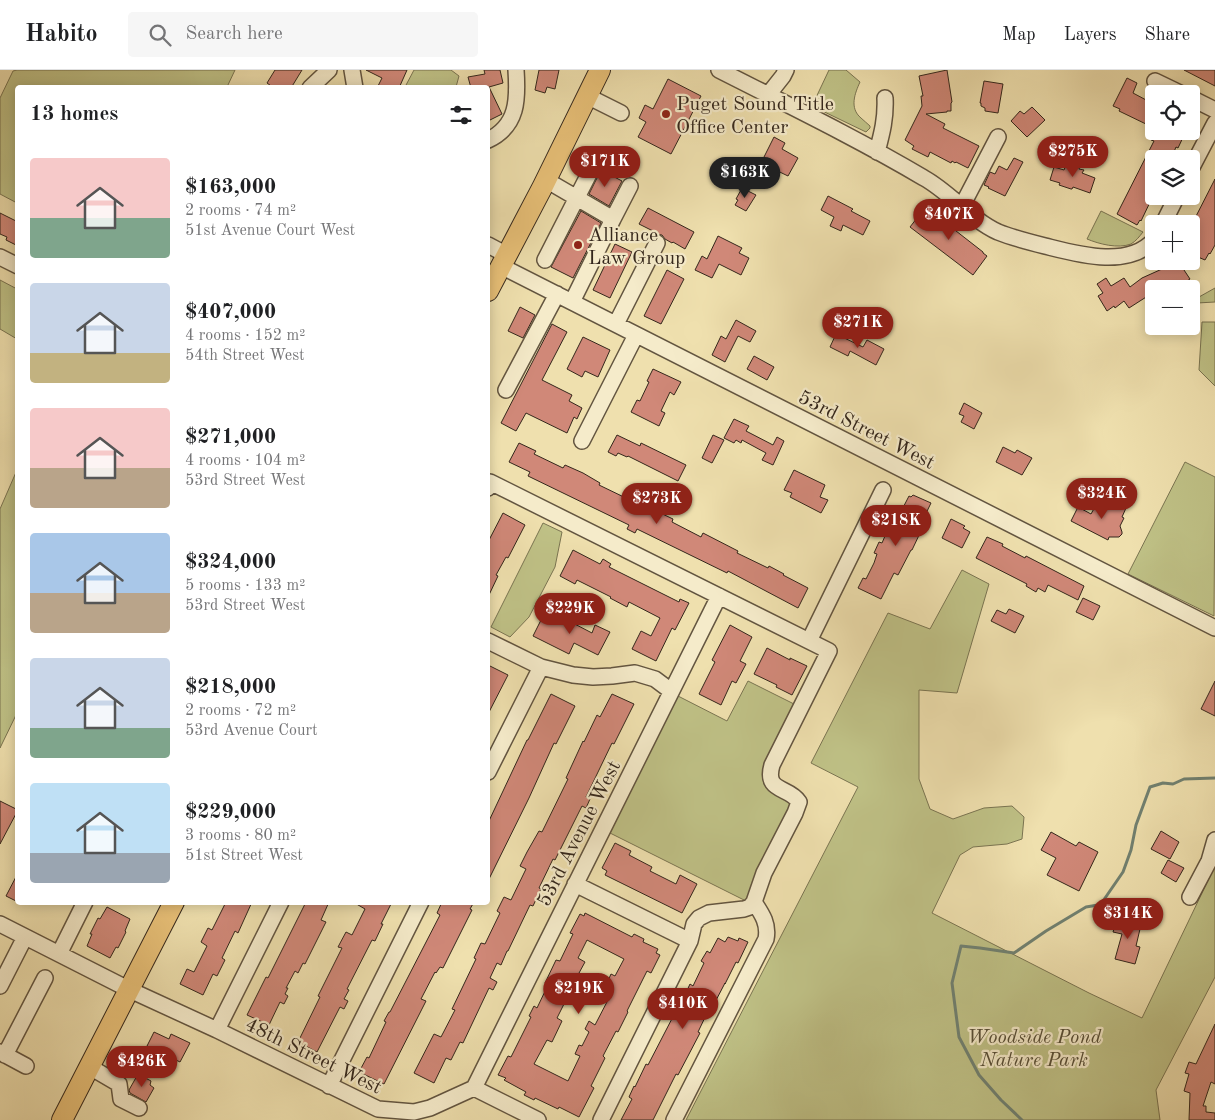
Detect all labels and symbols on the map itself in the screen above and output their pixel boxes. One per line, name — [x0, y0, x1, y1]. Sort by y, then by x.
place label: Puget Sound Title Office Center — [676, 95, 834, 138]
marker: Puget Sound Title Office Center — [660, 108, 672, 120]
pin: $275K — [1038, 136, 1108, 178]
pin: $171K — [570, 146, 640, 188]
pin: $163K — [710, 156, 780, 199]
pin: $407K — [914, 198, 984, 241]
place label: Alliance Law Group — [588, 226, 685, 269]
marker: Alliance Law Group — [572, 239, 584, 251]
pin: $271K — [823, 306, 893, 349]
street label: 53rd Street West — [795, 388, 938, 474]
pin: $324K — [1067, 478, 1137, 520]
pin: $273K — [622, 482, 692, 525]
pin: $218K — [861, 504, 931, 547]
pin: $229K — [535, 592, 605, 635]
street label: 53rd Avenue West — [534, 758, 625, 910]
pin: $314K — [1093, 898, 1163, 940]
pin: $219K — [544, 972, 614, 1015]
pin: $410K — [648, 988, 718, 1030]
street label: 48th Street West — [242, 1015, 385, 1099]
park label: Woodside Pond Nature Park — [967, 1028, 1102, 1071]
pin: $426K — [107, 1046, 177, 1088]

